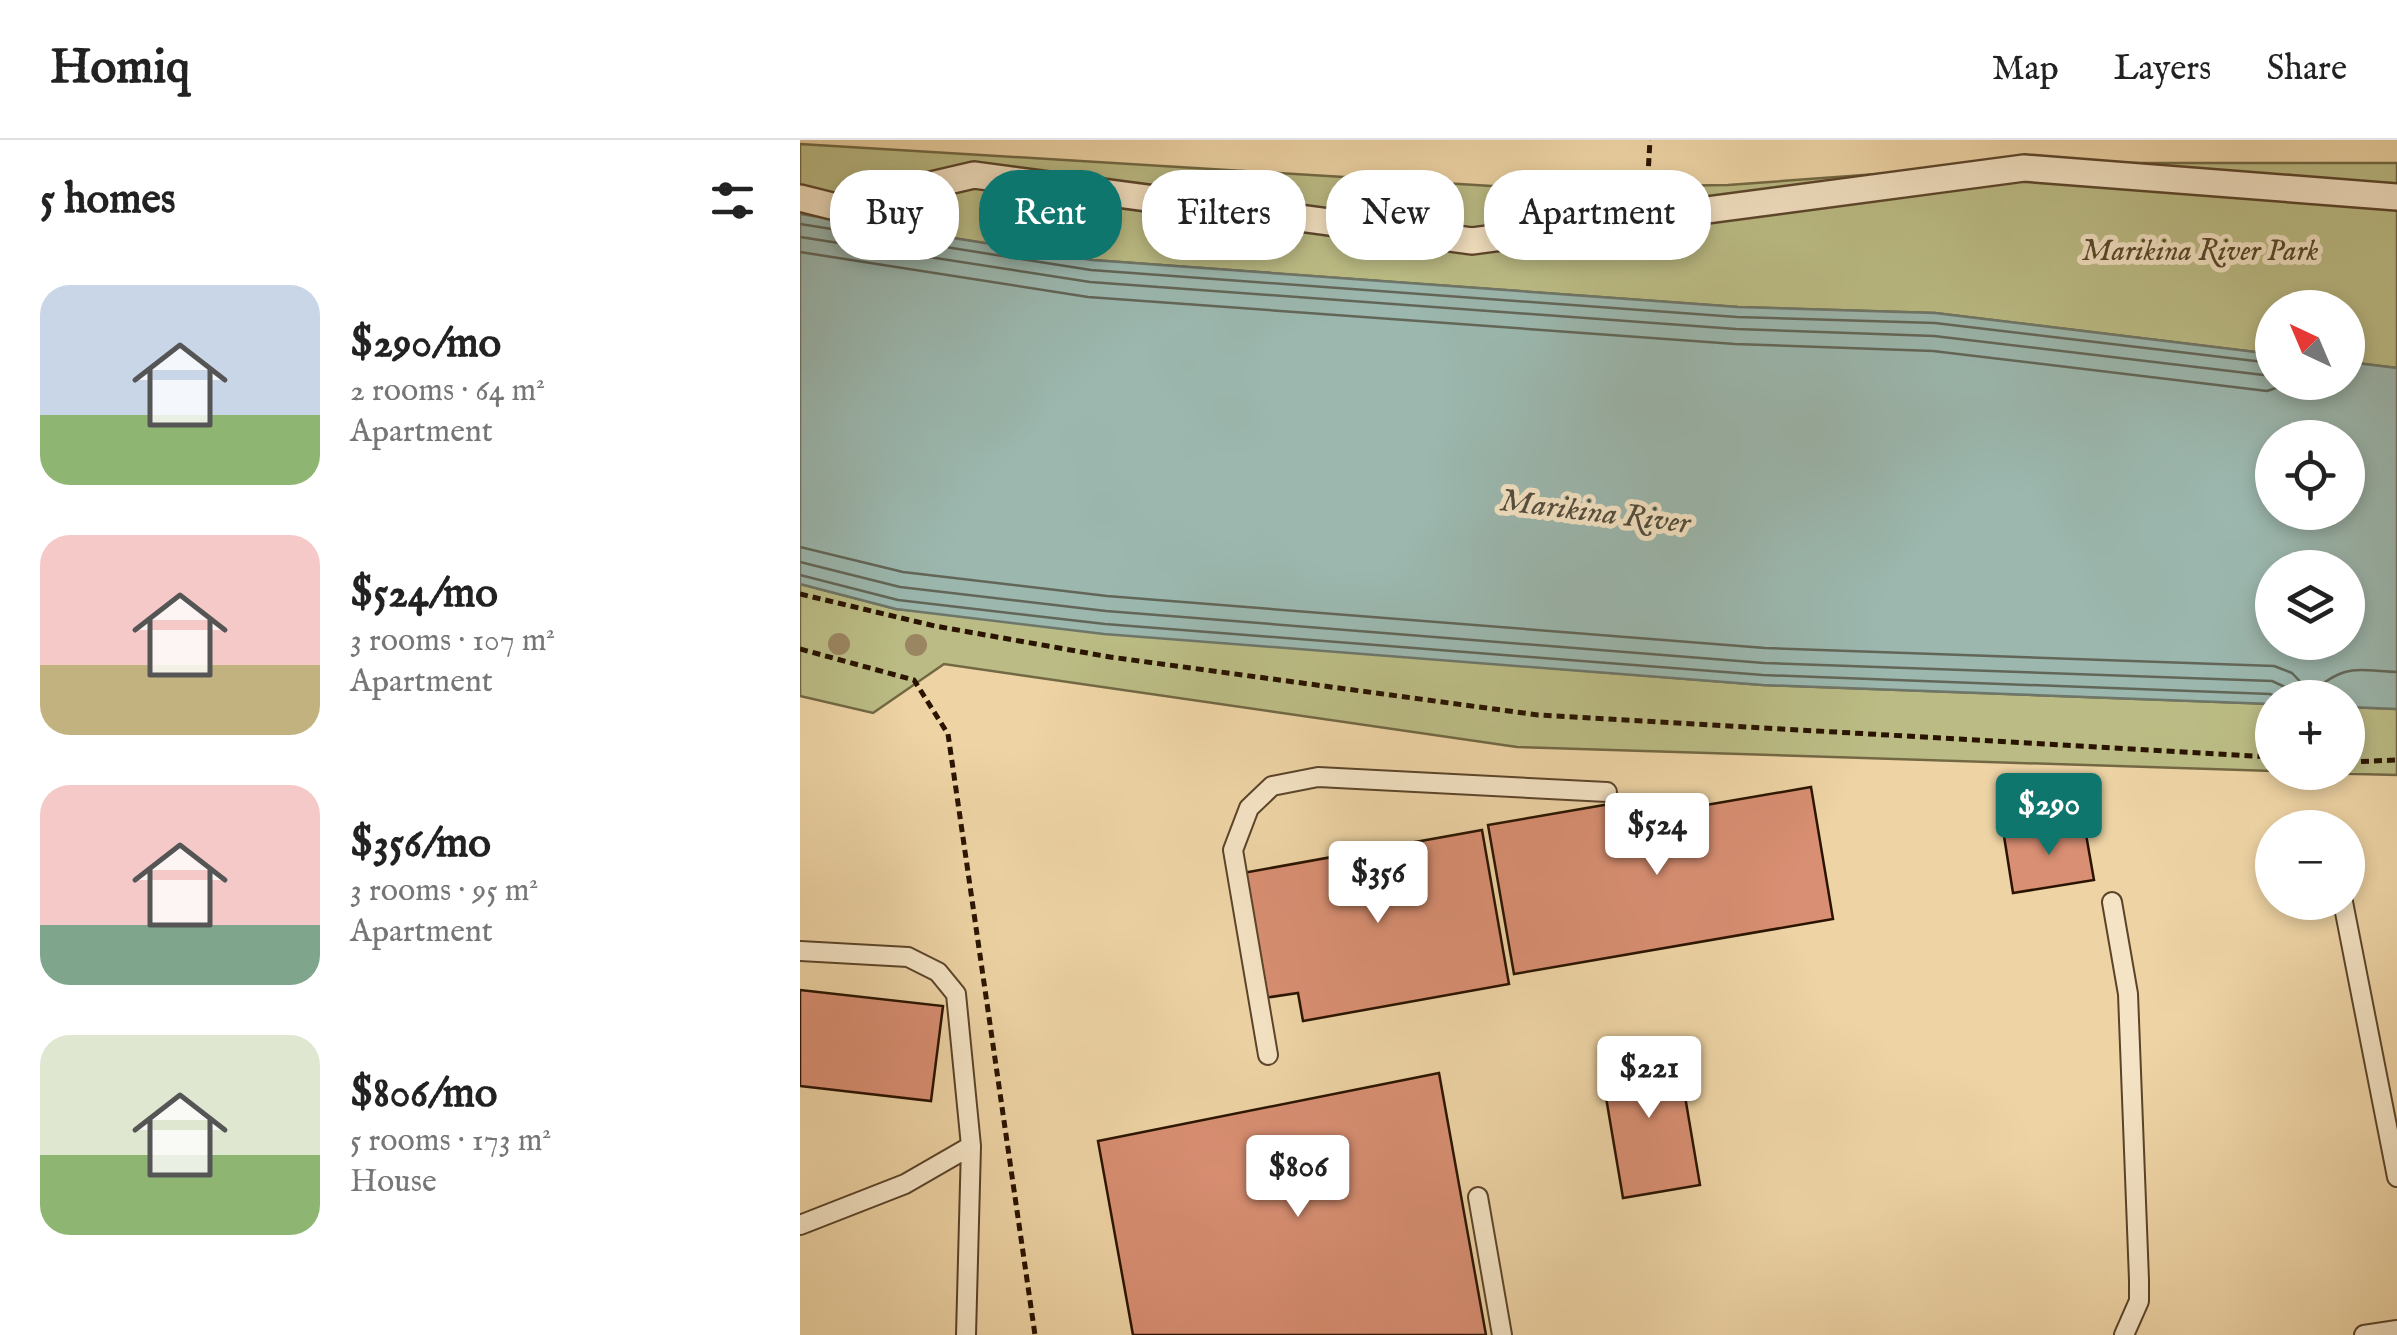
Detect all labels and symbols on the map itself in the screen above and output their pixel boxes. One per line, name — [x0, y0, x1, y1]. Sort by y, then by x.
park label: Marikina River Park — [2081, 233, 2319, 271]
north arrow — [2255, 290, 2365, 400]
water label: Marikina River — [1498, 481, 1694, 545]
pin: $290 — [1990, 773, 2108, 858]
pin: $524 — [1598, 793, 1716, 878]
pin: $356 — [1319, 841, 1437, 926]
pin: $221 — [1590, 1036, 1708, 1121]
pin: $806 — [1239, 1135, 1357, 1220]

